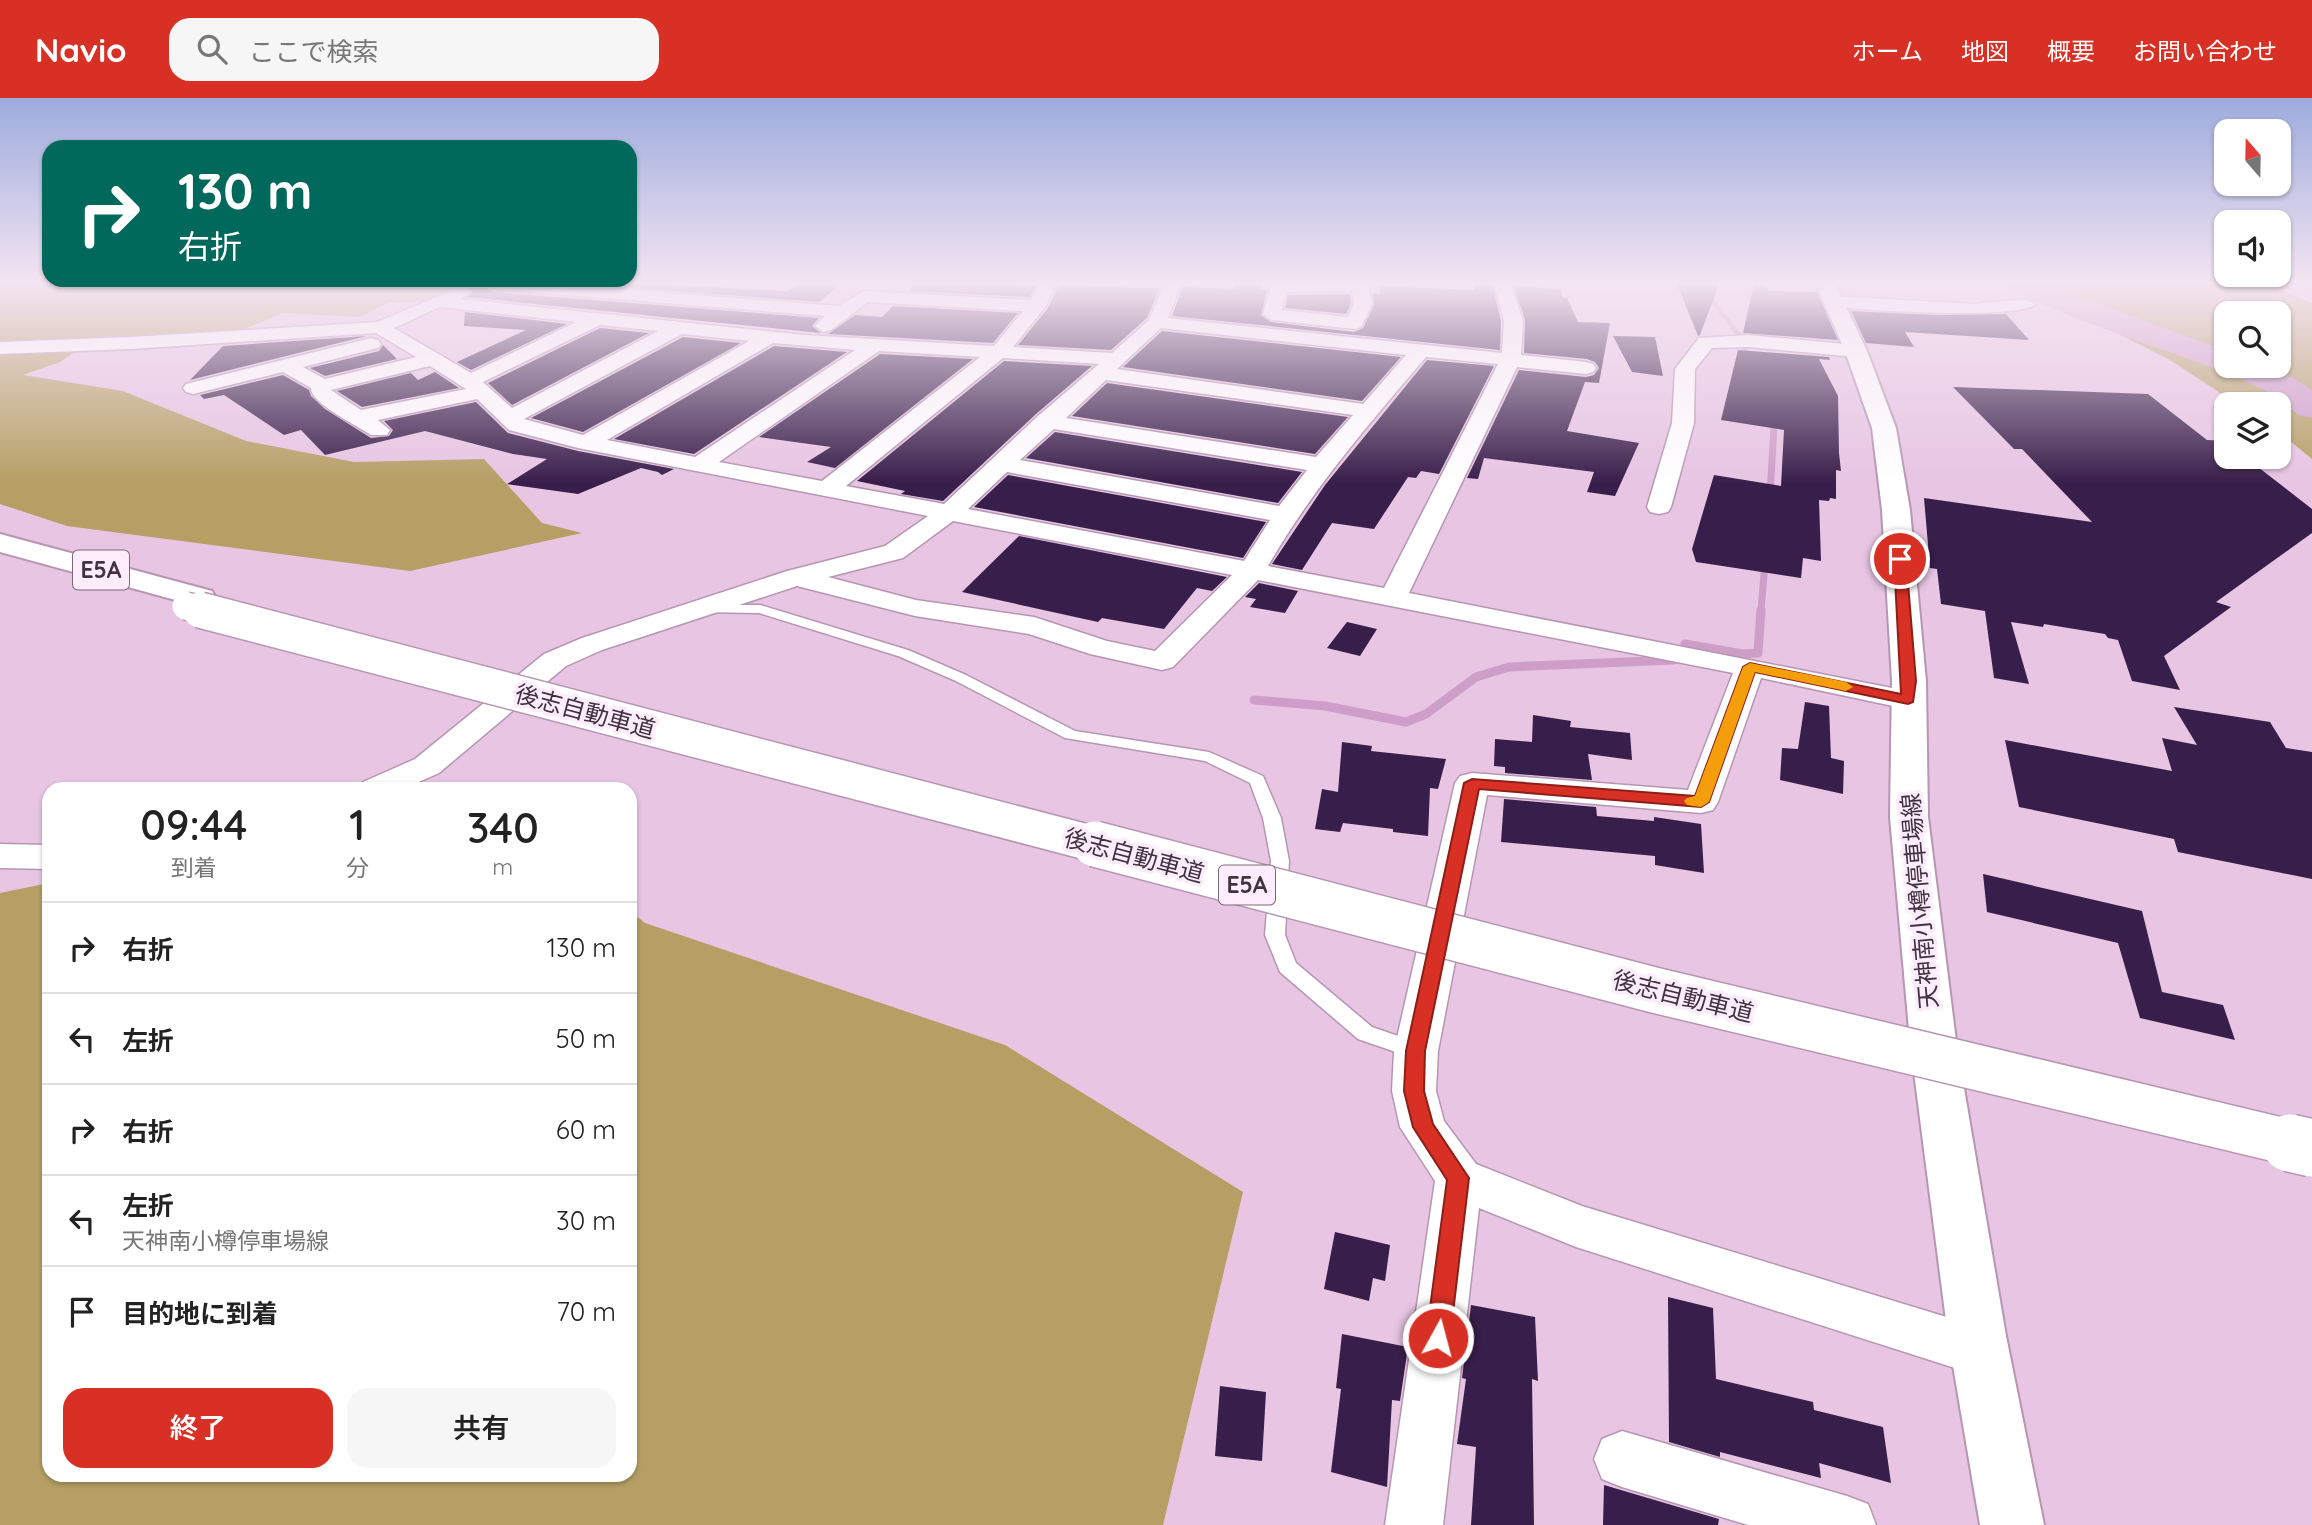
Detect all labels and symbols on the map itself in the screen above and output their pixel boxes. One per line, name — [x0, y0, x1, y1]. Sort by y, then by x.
north arrow — [2214, 119, 2291, 196]
pin — [1870, 529, 1930, 589]
road number: E5A — [73, 550, 129, 590]
street label: 後志自動車道 — [512, 678, 659, 744]
street label: 天神南小樽停車場線 — [1895, 792, 1943, 1010]
street label: 後志自動車道 — [1061, 822, 1208, 888]
road number: E5A — [1219, 866, 1275, 904]
street label: 後志自動車道 — [1610, 964, 1757, 1028]
position arrow — [1401, 1301, 1475, 1375]

